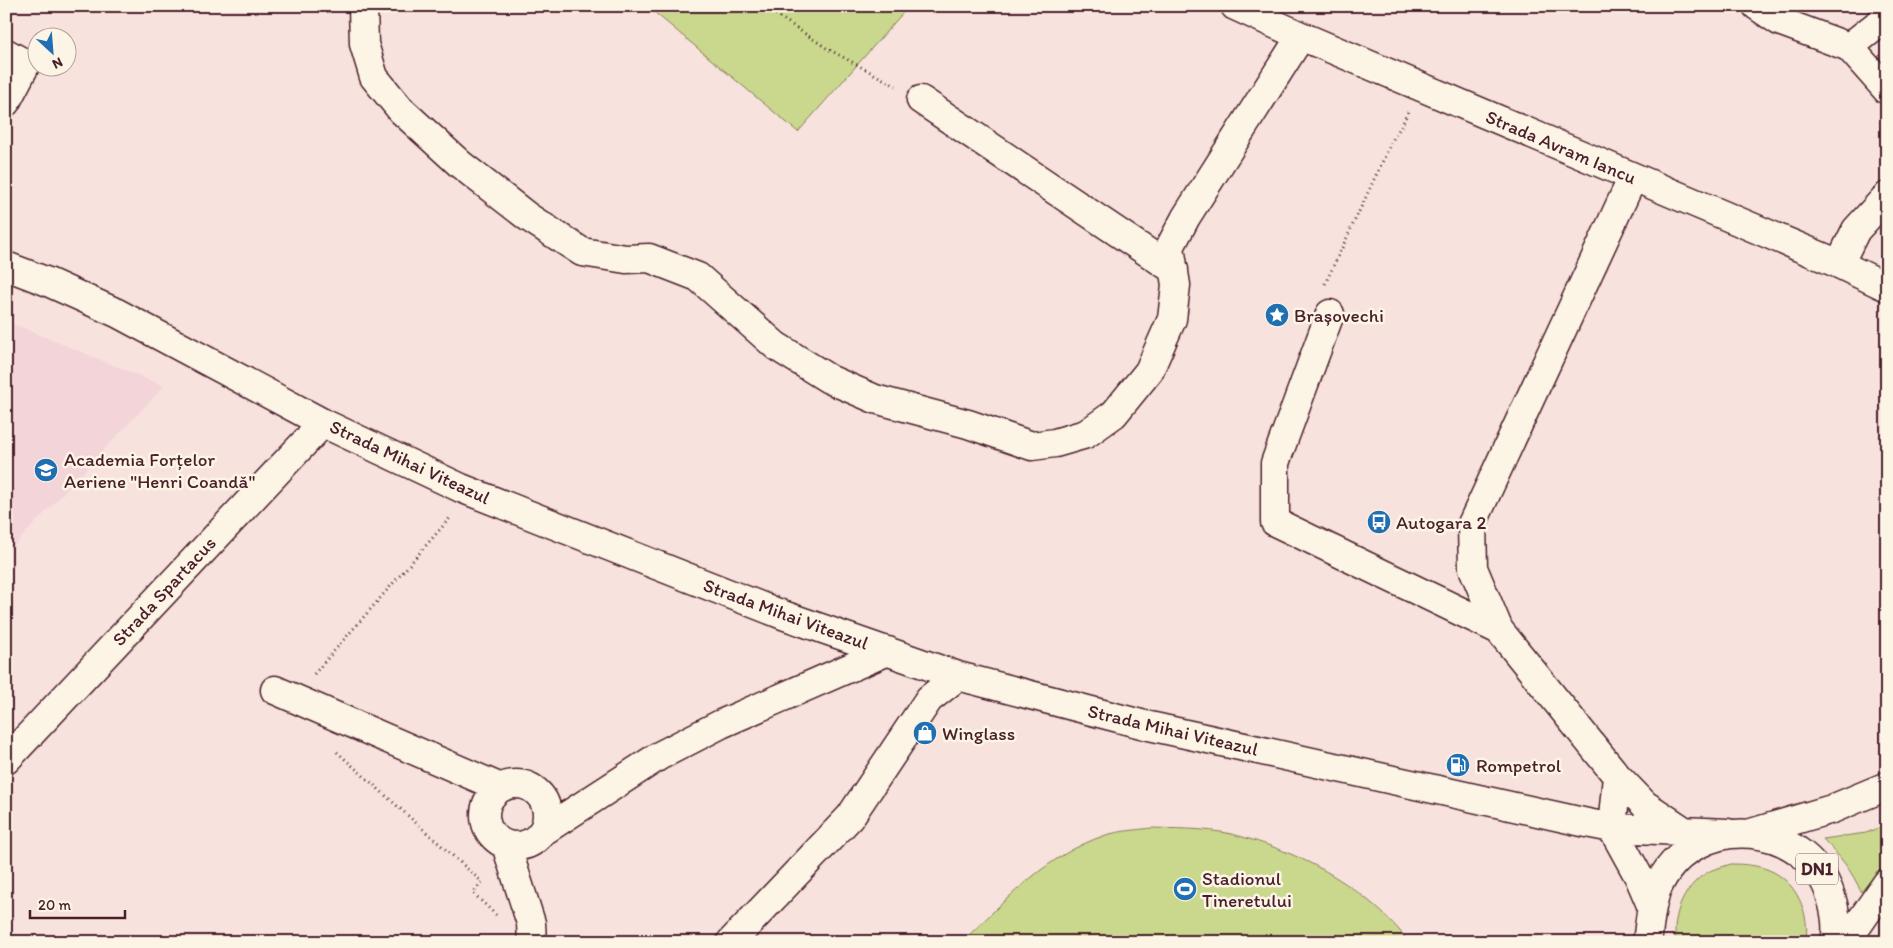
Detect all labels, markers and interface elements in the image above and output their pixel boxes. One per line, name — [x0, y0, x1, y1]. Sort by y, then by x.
north arrow — [28, 28, 78, 78]
text: N — [50, 54, 65, 73]
street label: Strada Avram Iancu — [1482, 105, 1640, 189]
place icon: Brașovechi — [1264, 302, 1290, 328]
place label: Brașovechi — [1294, 304, 1384, 327]
street label: Strada Mihai Viteazul — [326, 415, 494, 509]
place label: Academia Forțelor Aeriene "Henri Coandă" — [64, 448, 255, 493]
school or university icon: Academia Forțelor Aeriene "Henri Coandă" — [33, 457, 59, 483]
bus stop icon: Autogara 2 — [1366, 509, 1392, 535]
place label: Autogara 2 — [1396, 511, 1487, 534]
street label: Strada Spartacus — [107, 531, 221, 651]
street label: Strada Mihai Viteazul — [700, 573, 872, 655]
street label: Strada Mihai Viteazul — [1086, 699, 1261, 761]
shop icon: Winglass — [912, 720, 938, 746]
place label: Winglass — [942, 722, 1015, 745]
fuel station icon: Rompetrol — [1445, 752, 1471, 778]
place label: Rompetrol — [1476, 754, 1562, 777]
road number: DN1 — [1796, 854, 1838, 884]
place label: Stadionul Tineretului — [1202, 867, 1292, 912]
sports icon: Stadionul Tineretului — [1172, 876, 1198, 902]
scale bar — [30, 888, 125, 920]
text: 20 m — [38, 896, 72, 914]

